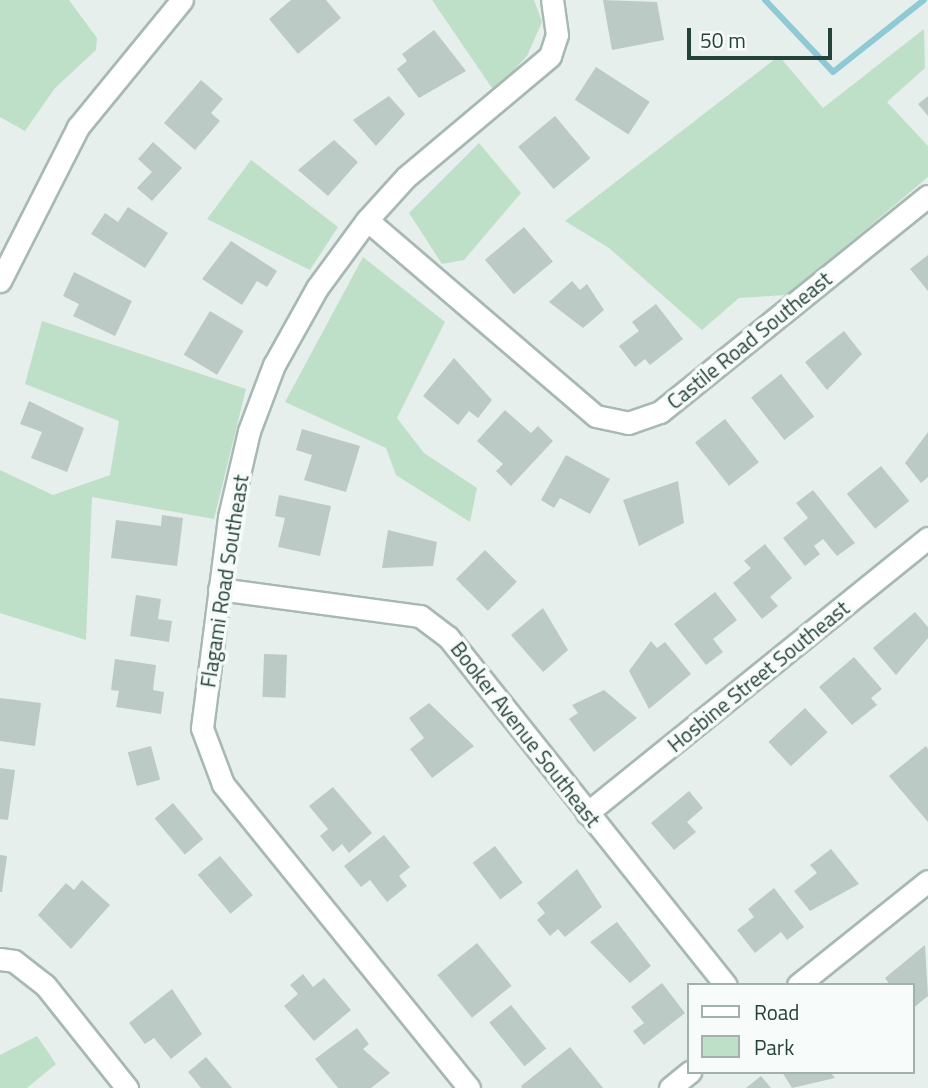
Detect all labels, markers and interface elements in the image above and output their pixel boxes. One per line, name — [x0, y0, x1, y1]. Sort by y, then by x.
scale bar — [690, 14, 835, 58]
text: 50 m — [700, 24, 746, 56]
street label: Castile Road Southeast — [662, 266, 836, 414]
street label: Flagami Road Southeast — [195, 473, 253, 689]
street label: Hosbine Street Southeast — [662, 595, 854, 757]
street label: Booker Avenue Southeast — [446, 636, 606, 832]
legend — [687, 983, 914, 1074]
text: Road — [754, 996, 799, 1028]
text: Park — [754, 1031, 794, 1063]

